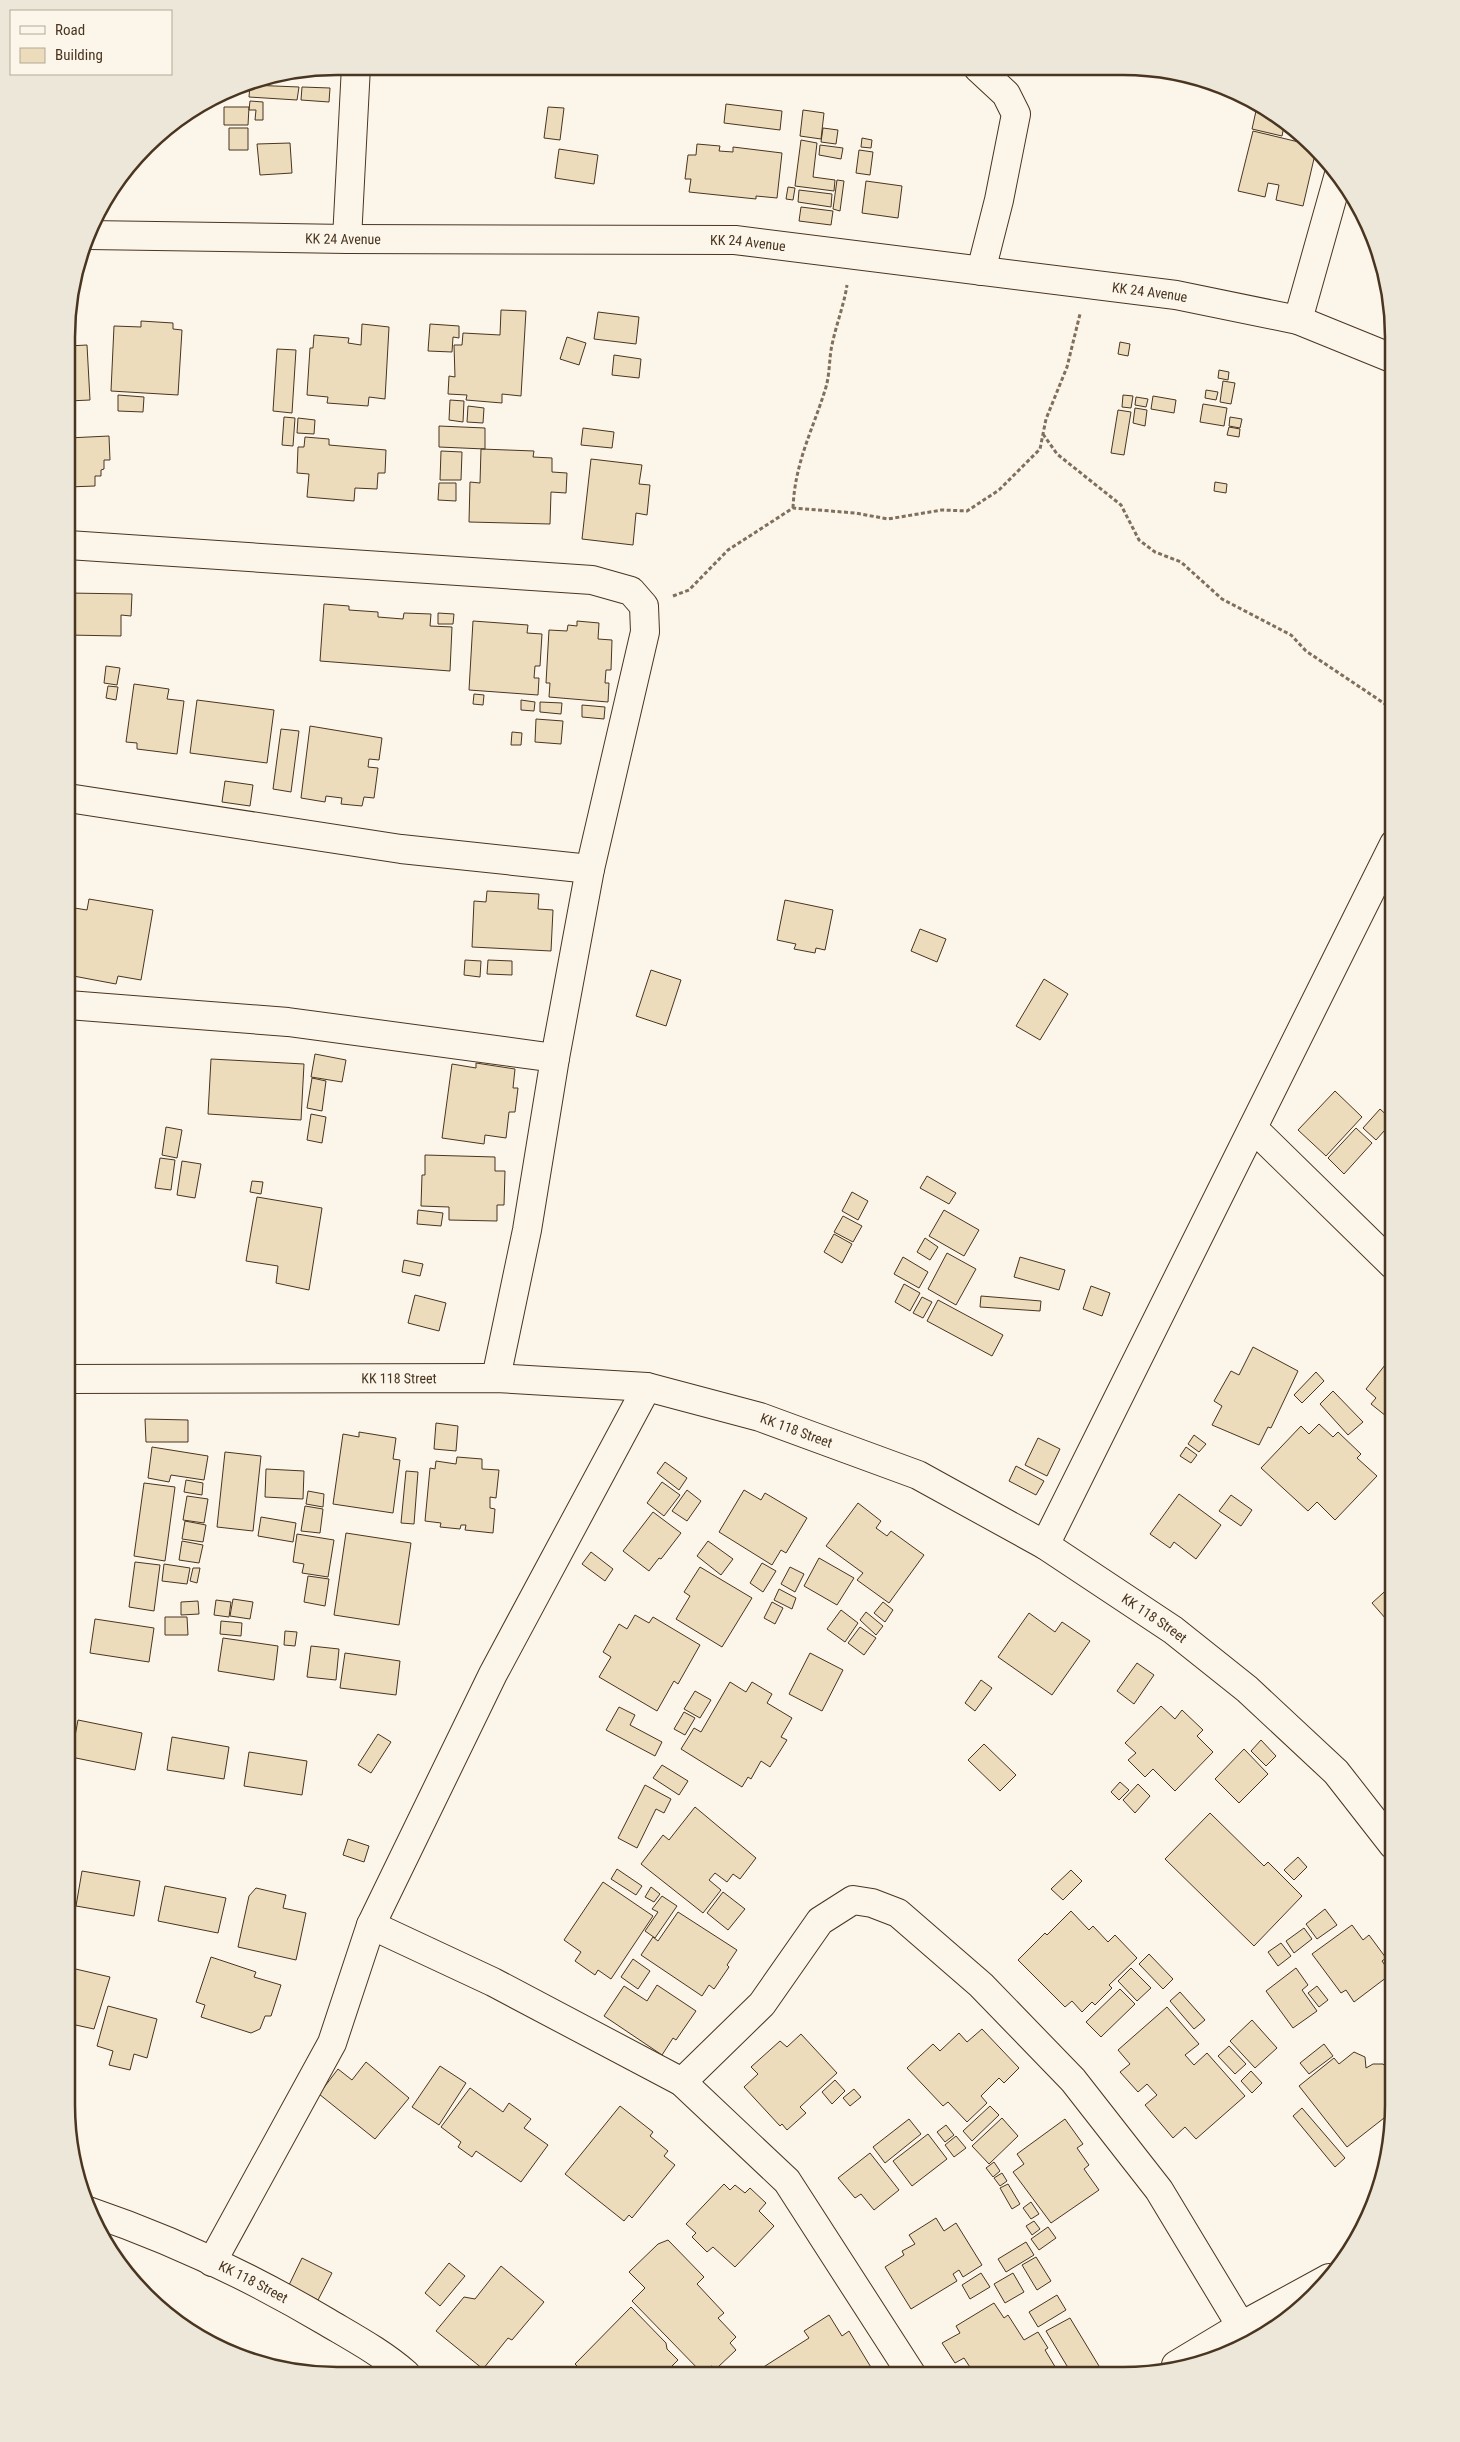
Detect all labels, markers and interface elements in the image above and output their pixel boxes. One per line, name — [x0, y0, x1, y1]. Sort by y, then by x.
legend — [10, 10, 172, 75]
text: Road — [55, 21, 85, 39]
text: Building — [55, 46, 103, 64]
street label: KK 24 Avenue — [305, 230, 381, 247]
street label: KK 24 Avenue — [710, 232, 787, 254]
street label: KK 24 Avenue — [1111, 279, 1189, 305]
street label: KK 118 Street — [361, 1370, 437, 1386]
street label: KK 118 Street — [758, 1410, 835, 1451]
street label: KK 118 Street — [1119, 1590, 1190, 1646]
street label: KK 118 Street — [216, 2257, 291, 2306]

